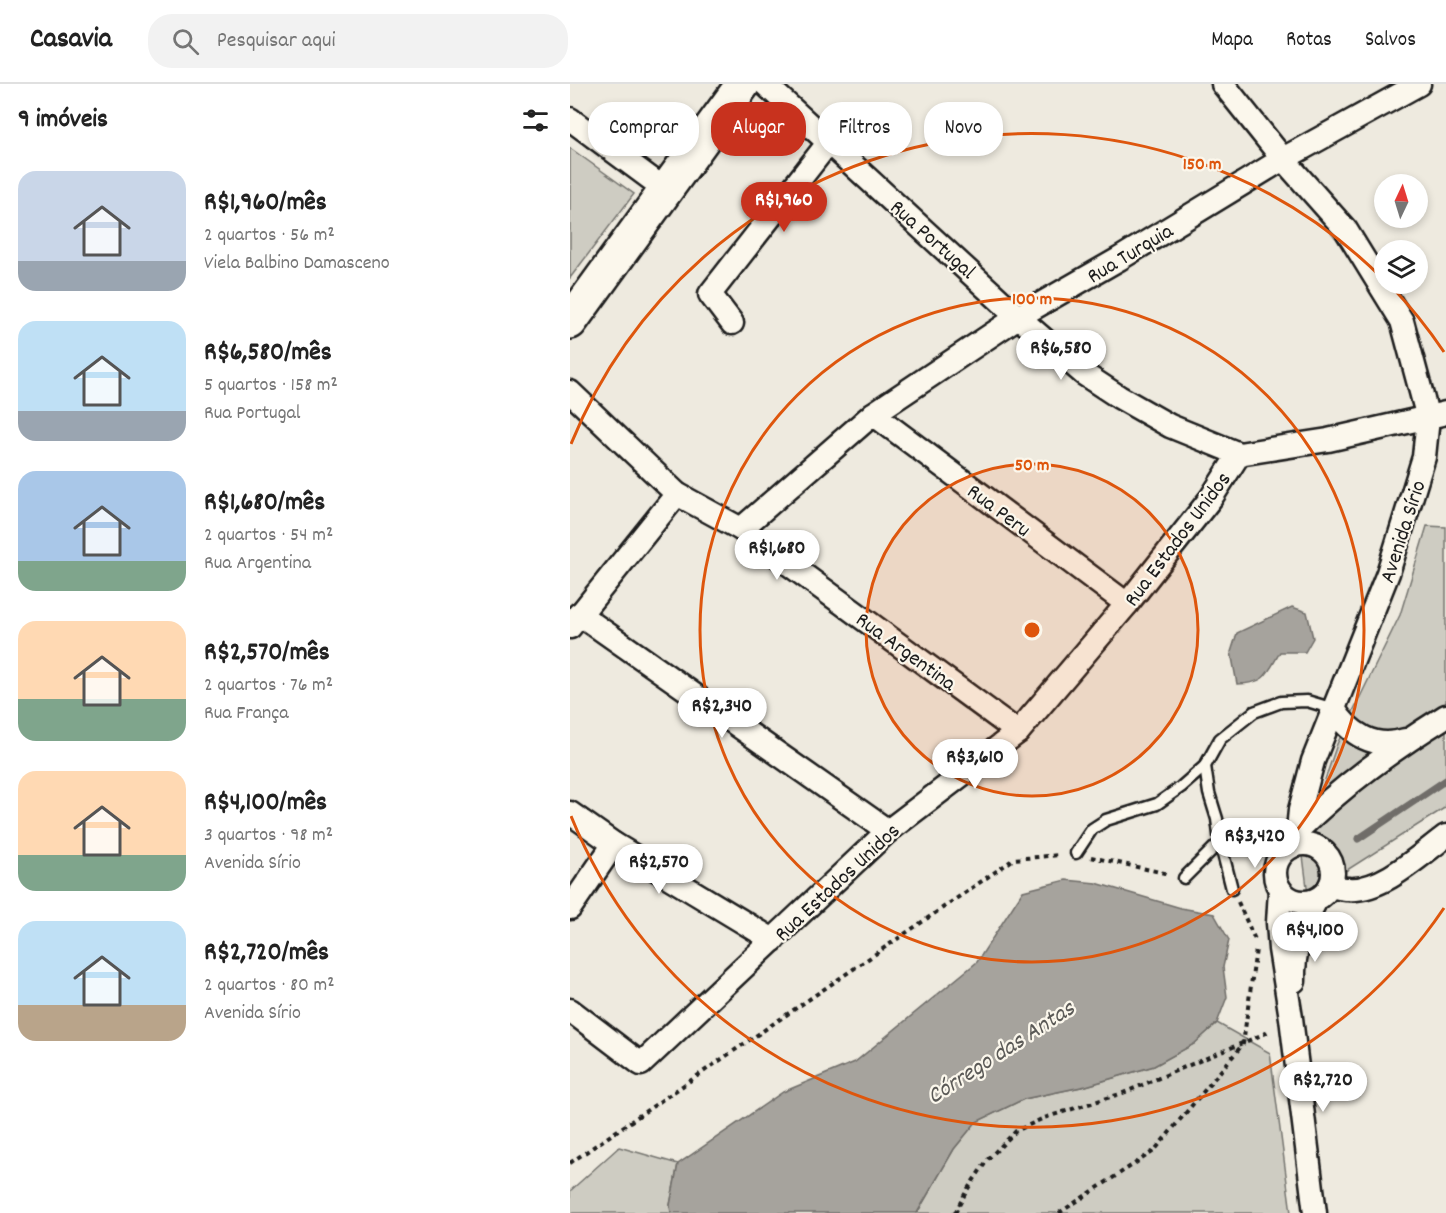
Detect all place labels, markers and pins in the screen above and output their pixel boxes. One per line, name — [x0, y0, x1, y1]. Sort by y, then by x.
pin: R$1,960 — [729, 182, 839, 233]
pin: R$6,580 — [1006, 330, 1116, 381]
pin: R$1,680 — [722, 530, 832, 581]
centre of rings — [1022, 620, 1042, 640]
pin: R$2,340 — [667, 688, 777, 739]
pin: R$3,610 — [920, 739, 1030, 790]
pin: R$3,420 — [1200, 818, 1310, 869]
pin: R$2,570 — [604, 844, 714, 895]
pin: R$4,100 — [1260, 912, 1370, 963]
pin: R$2,720 — [1268, 1062, 1378, 1113]

